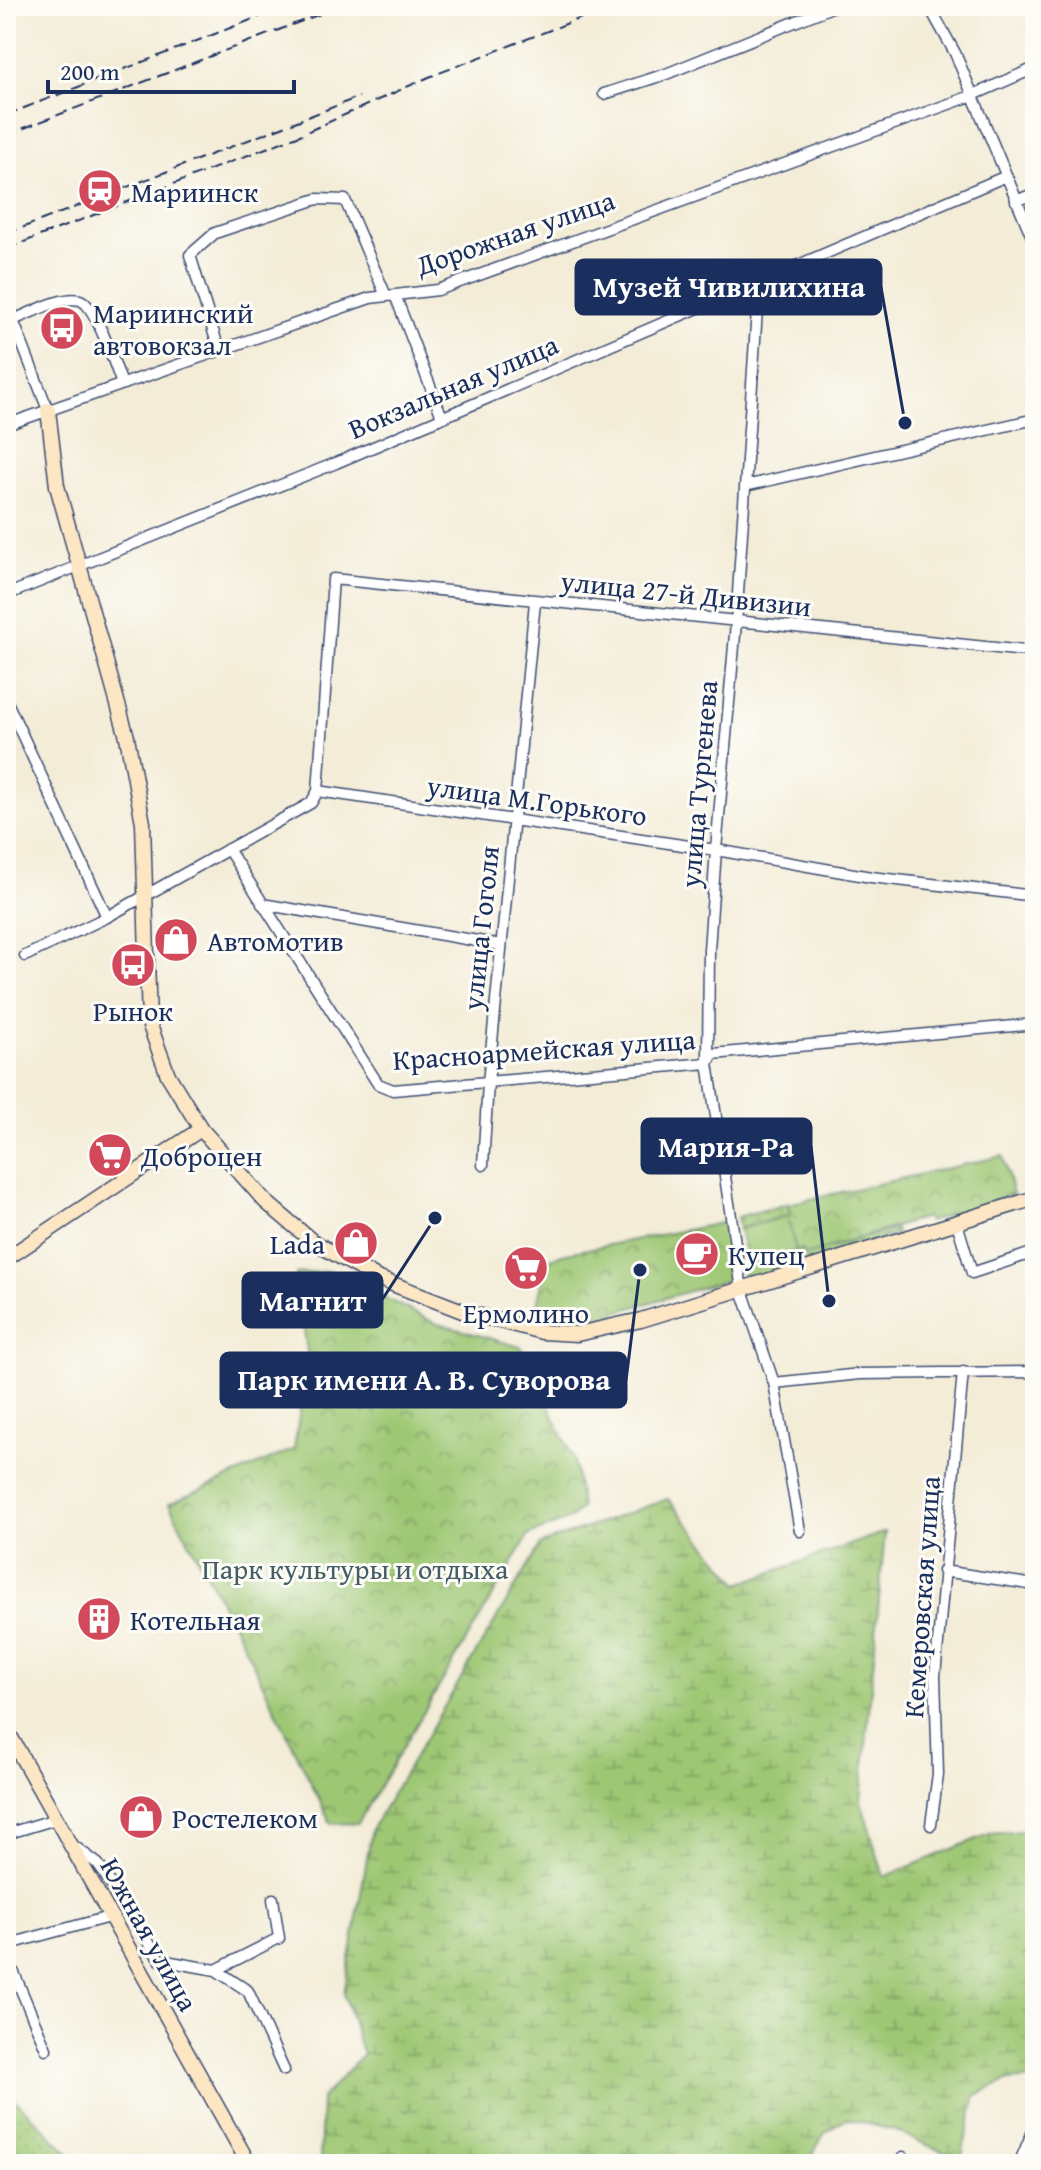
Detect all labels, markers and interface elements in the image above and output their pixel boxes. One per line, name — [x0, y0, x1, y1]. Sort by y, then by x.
scale bar — [48, 44, 294, 94]
text: 200 m — [60, 54, 120, 89]
station icon: Мариинск — [76, 167, 124, 215]
place label: Мариинск — [131, 171, 258, 212]
street label: Дорожная улица — [409, 179, 620, 286]
callout: Музей Чивилихина — [576, 260, 881, 314]
text: Музей Чивилихина — [593, 264, 866, 308]
place label: Мариинский автовокзал — [93, 292, 253, 365]
bus stop icon: Мариинский автовокзал — [38, 304, 86, 352]
street label: Вокзальная улица — [342, 323, 565, 449]
street label: улица 27-й Дивизии — [558, 559, 813, 627]
street label: улица Тургенева — [668, 678, 728, 890]
street label: улица М.Горького — [423, 764, 650, 836]
street label: улица Гоголя — [451, 844, 509, 1013]
shop icon: Автомотив — [152, 916, 200, 964]
place label: Автомотив — [207, 920, 344, 961]
bus stop icon: Рынок — [109, 941, 157, 989]
place label: Рынок — [93, 990, 173, 1031]
street label: Красноармейская улица — [391, 1018, 697, 1080]
callout: Мария-Ра — [642, 1119, 811, 1173]
text: Мария-Ра — [658, 1124, 795, 1168]
supermarket icon: Доброцен — [86, 1131, 134, 1179]
place label: Доброцен — [140, 1135, 262, 1176]
shop icon: Lada — [332, 1219, 380, 1267]
place label: Lada — [270, 1223, 326, 1264]
cafe icon: Купец — [673, 1230, 721, 1278]
place label: Купец — [728, 1234, 804, 1275]
supermarket icon: Ермолино — [502, 1244, 550, 1292]
callout: Магнит — [243, 1273, 382, 1327]
text: Магнит — [259, 1278, 368, 1322]
place label: Ермолино — [463, 1292, 589, 1333]
callout: Парк имени А. В. Суворова — [221, 1353, 626, 1407]
text: Парк имени А. В. Суворова — [237, 1357, 611, 1401]
street label: Кемеровская улица — [892, 1474, 950, 1720]
park label: Парк культуры и отдыха — [202, 1548, 509, 1589]
building icon: Котельная — [75, 1595, 123, 1643]
place label: Котельная — [130, 1599, 261, 1640]
shop icon: Ростелеком — [117, 1793, 165, 1841]
place label: Ростелеком — [172, 1797, 318, 1838]
street label: Южная улица — [91, 1850, 209, 2019]

